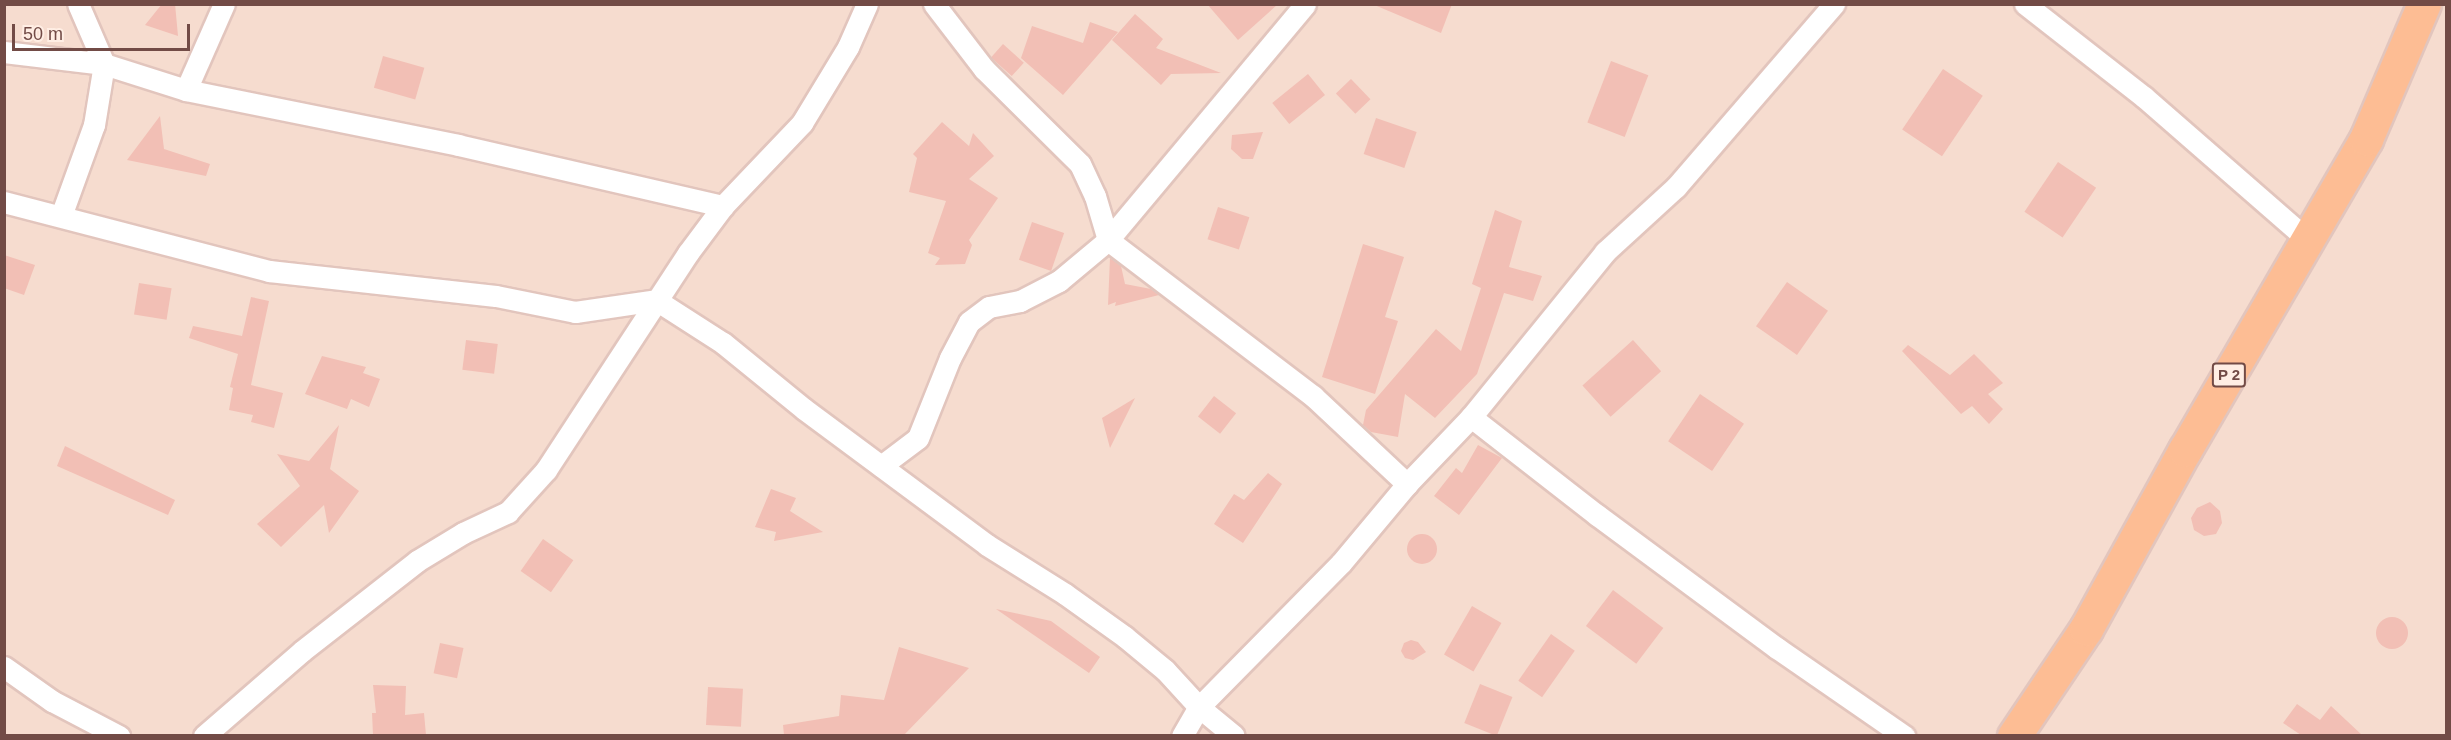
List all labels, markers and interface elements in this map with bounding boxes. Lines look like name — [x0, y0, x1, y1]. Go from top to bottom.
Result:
scale bar — [15, 12, 194, 50]
text: 50 m — [23, 24, 63, 44]
road number: P 2 — [2211, 363, 2247, 387]

